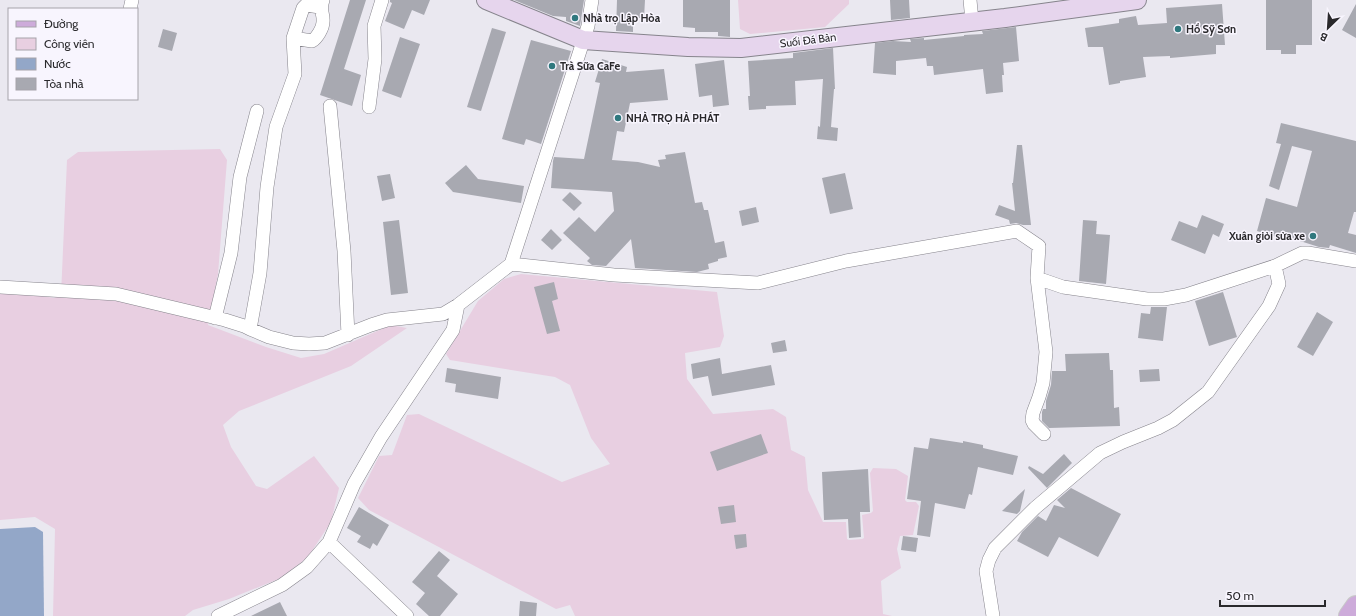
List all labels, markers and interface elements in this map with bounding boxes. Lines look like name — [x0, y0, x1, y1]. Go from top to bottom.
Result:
legend — [8, 8, 138, 100]
north arrow — [1308, 8, 1348, 48]
place label: Nhà trọ Lập Hòa — [583, 11, 661, 25]
marker: Nhà trọ Lập Hòa — [570, 13, 580, 23]
text: Đường — [44, 16, 79, 31]
place label: Hồ Sỹ Sơn — [1186, 22, 1236, 36]
marker: Hồ Sỹ Sơn — [1173, 24, 1183, 34]
text: B — [1318, 29, 1330, 45]
street label: Suối Đá Bàn — [779, 30, 837, 50]
text: Công viên — [44, 36, 95, 51]
text: Nước — [44, 56, 71, 71]
place label: Trà Sữa CaFe — [560, 59, 620, 73]
marker: Trà Sữa CaFe — [547, 61, 557, 71]
text: Tòa nhà — [44, 76, 84, 91]
place label: NHÀ TRỌ HÀ PHÁT — [626, 111, 719, 125]
marker: NHÀ TRỌ HÀ PHÁT — [613, 113, 623, 123]
place label: Xuân giỏi sửa xe — [1228, 229, 1305, 243]
marker: Xuân giỏi sửa xe — [1308, 231, 1318, 241]
scale bar — [1220, 582, 1325, 608]
text: 50 m — [1226, 588, 1254, 603]

